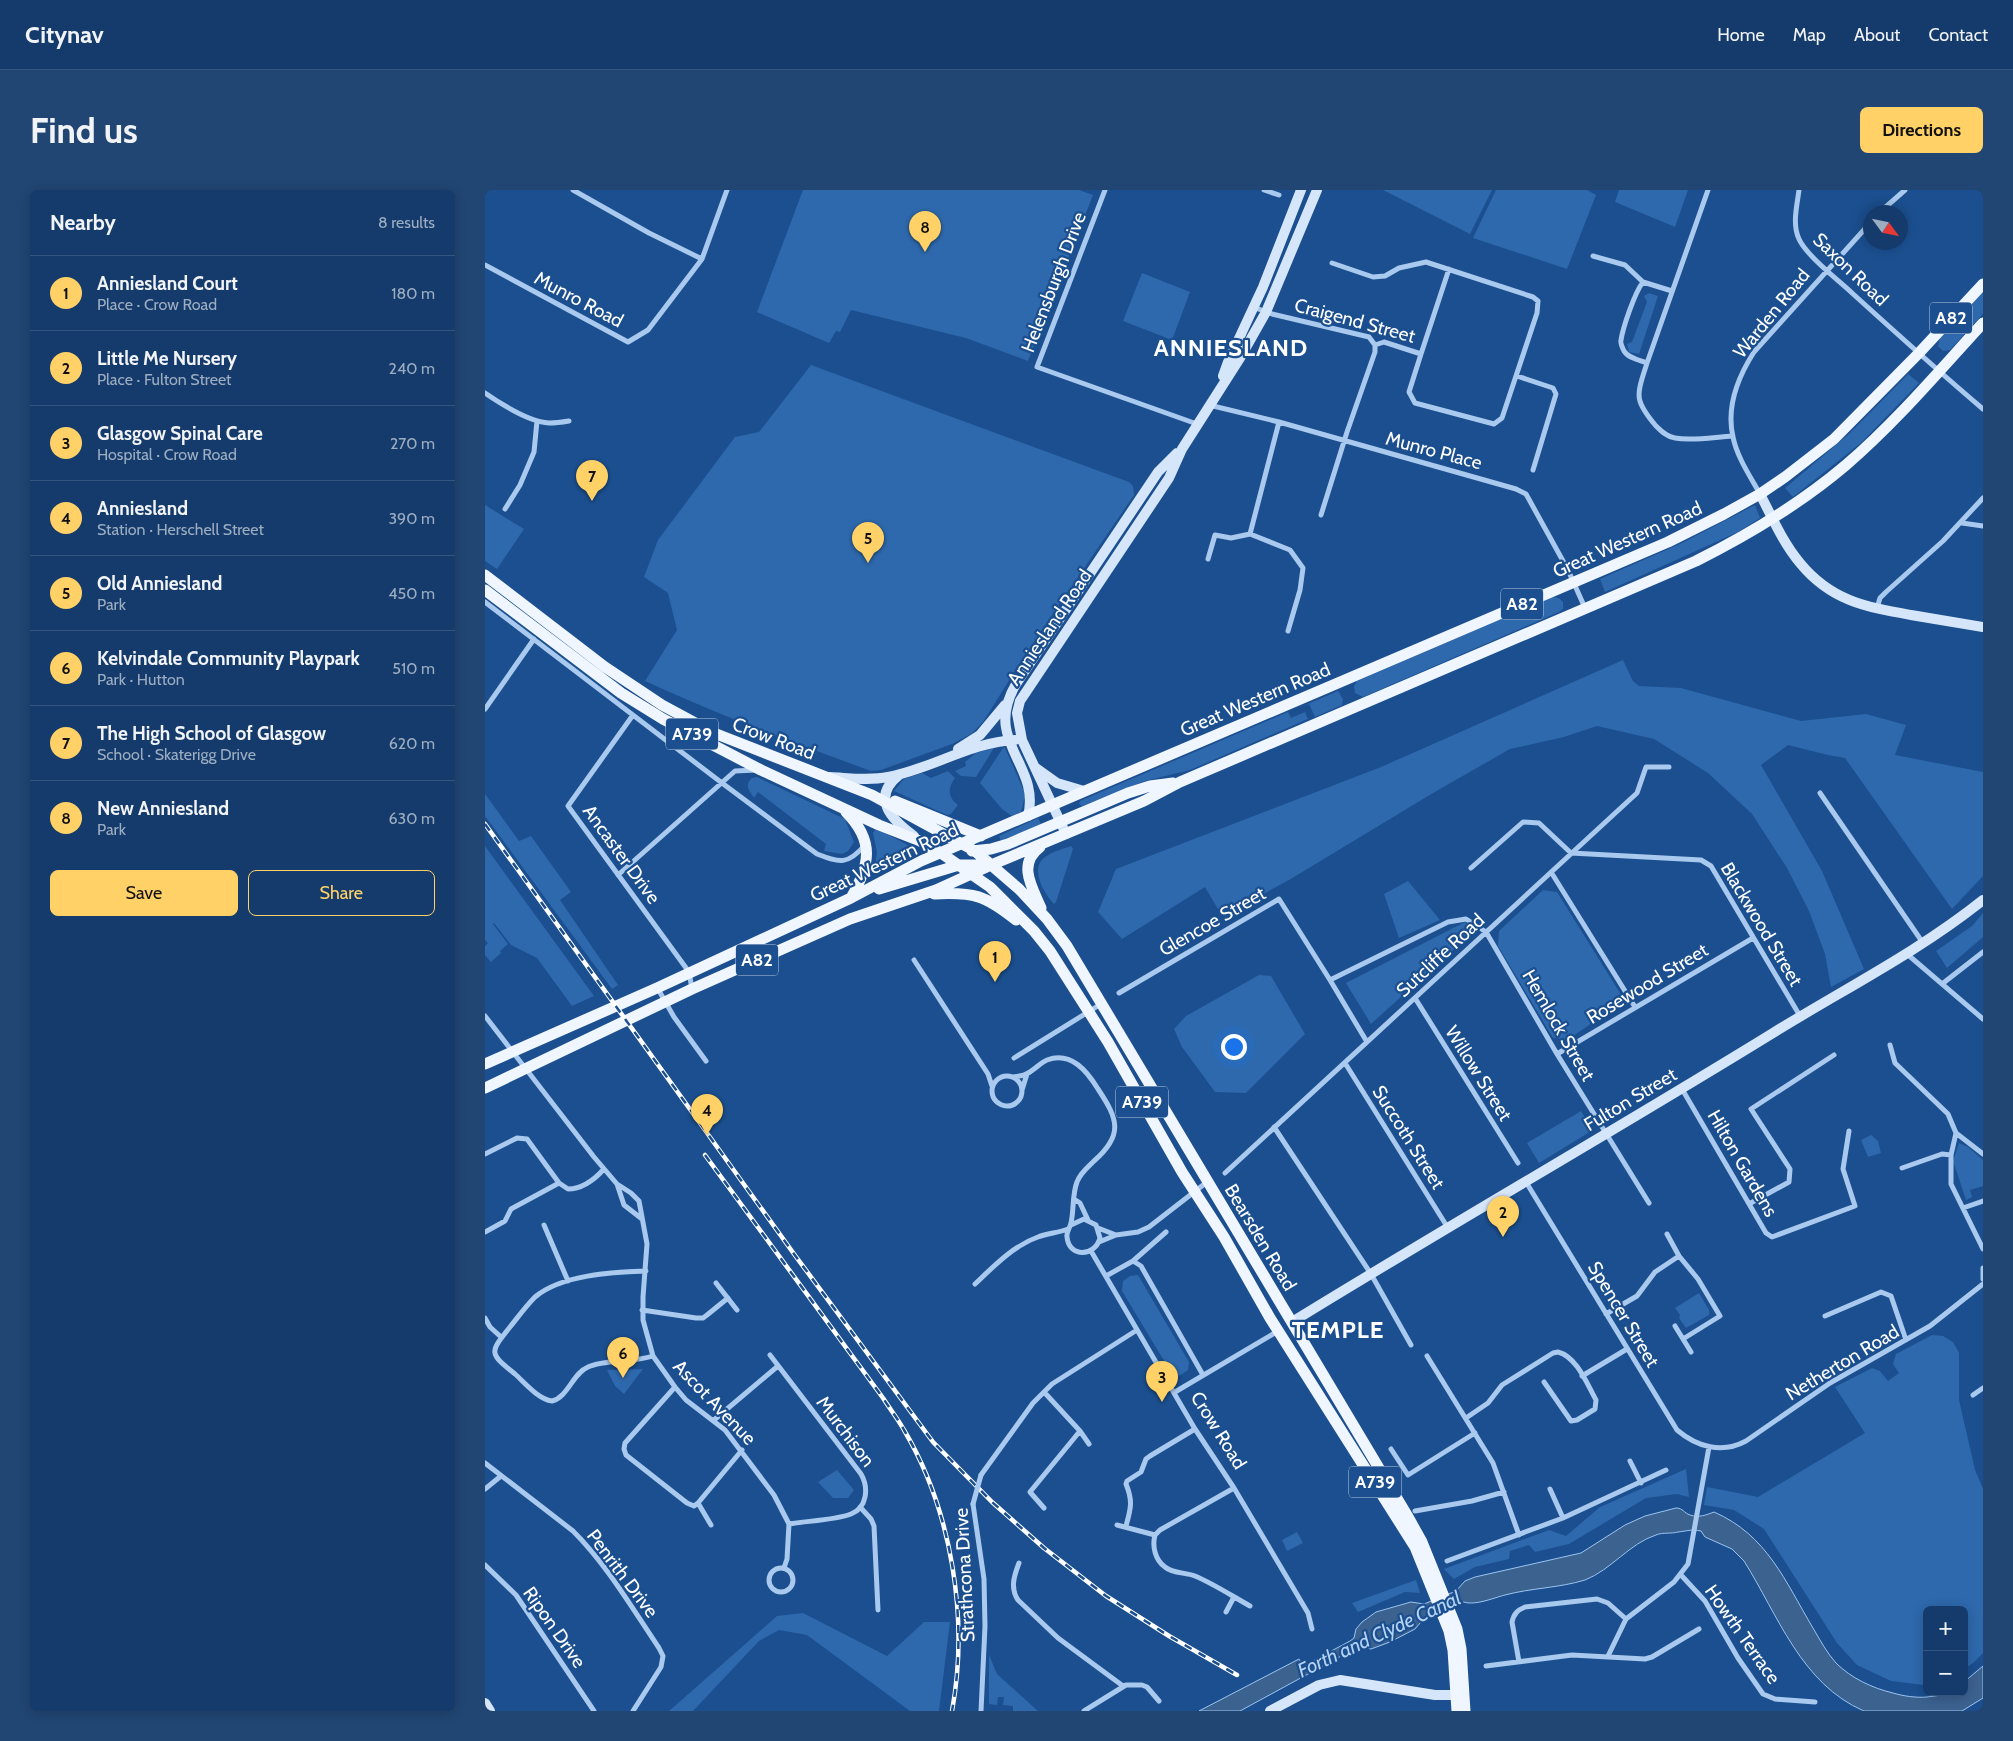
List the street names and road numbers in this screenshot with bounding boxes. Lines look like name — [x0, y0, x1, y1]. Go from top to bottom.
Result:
street label: Helensburgh Drive — [1016, 208, 1091, 356]
street label: Saxon Road — [1808, 228, 1893, 311]
street label: Warden Road — [1728, 264, 1814, 363]
street label: Munro Road — [530, 266, 627, 332]
street label: Craigend Street — [1292, 293, 1418, 348]
road number: A82 — [1930, 302, 1972, 334]
street label: Munro Place — [1383, 427, 1485, 474]
street label: Great Western Road — [1549, 496, 1705, 583]
street label: Anniesland Road — [1002, 565, 1097, 690]
road number: A82 — [1501, 588, 1543, 619]
street label: Great Western Road — [1177, 657, 1334, 741]
street label: Crow Road — [729, 712, 819, 765]
road number: A739 — [666, 718, 718, 750]
street label: Ancaster Drive — [578, 800, 665, 909]
street label: Great Western Road — [807, 818, 962, 907]
street label: Blackwood Street — [1716, 858, 1808, 991]
street label: Glencoe Street — [1155, 881, 1270, 961]
street label: Sutcliffe Road — [1392, 909, 1489, 1002]
street label: Rosewood Street — [1582, 938, 1713, 1029]
road number: A82 — [736, 944, 778, 976]
street label: Hemlock Street — [1517, 966, 1600, 1085]
street label: Willow Street — [1440, 1021, 1517, 1126]
street label: Fulton Street — [1580, 1062, 1681, 1136]
street label: Succoth Street — [1368, 1081, 1450, 1194]
road number: A739 — [1116, 1086, 1168, 1118]
street label: Hilton Gardens — [1703, 1106, 1783, 1221]
street label: Bearsden Road — [1220, 1180, 1301, 1295]
street label: Spencer Street — [1583, 1257, 1664, 1372]
street label: Netherton Road — [1781, 1320, 1903, 1405]
street label: Ascot Avenue — [668, 1355, 761, 1450]
street label: Crow Road — [1186, 1387, 1251, 1473]
street label: Murchison — [811, 1391, 880, 1471]
road number: A739 — [1349, 1466, 1401, 1498]
street label: Strathcona Drive — [949, 1507, 979, 1643]
street label: Penrith Drive — [582, 1525, 663, 1622]
street label: Howth Terrace — [1700, 1580, 1785, 1689]
street label: Ripon Drive — [518, 1582, 591, 1673]

